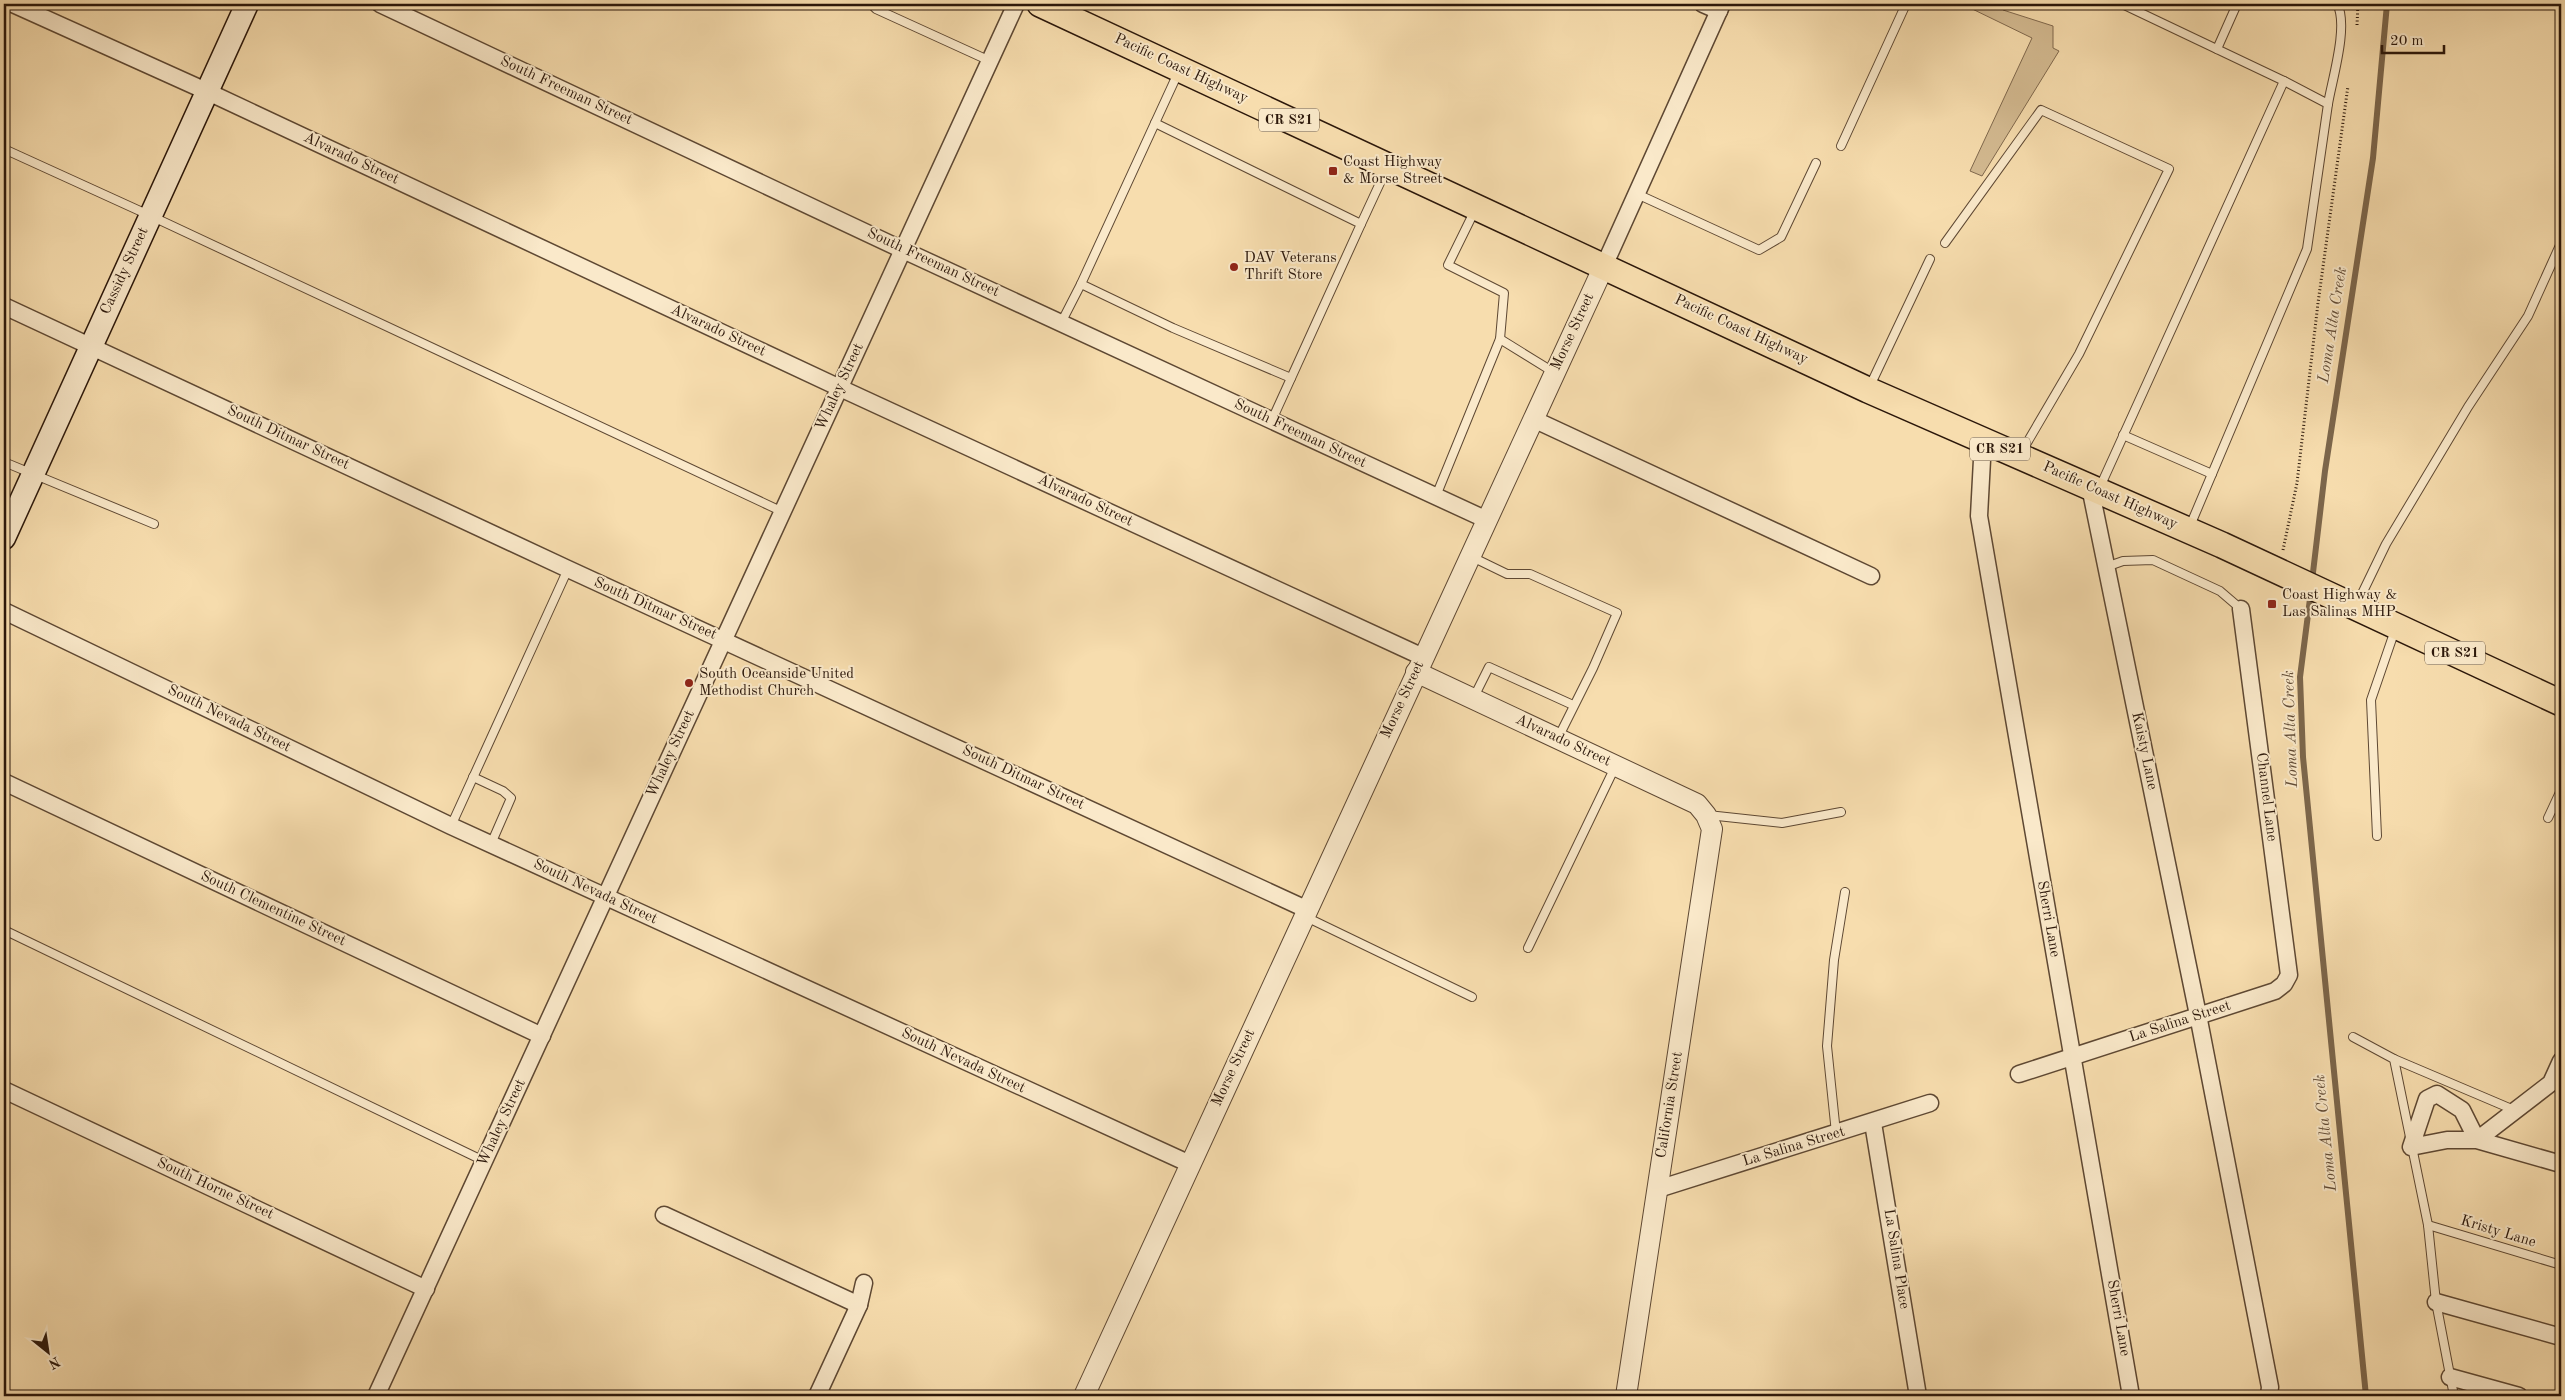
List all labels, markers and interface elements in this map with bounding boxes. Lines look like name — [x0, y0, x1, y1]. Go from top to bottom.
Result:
scale bar — [2382, 22, 2445, 54]
street label: Pacific Coast Highway — [1112, 31, 1250, 107]
text: 20 m — [2390, 34, 2424, 49]
street label: South Freeman Street — [498, 54, 634, 128]
road number: CR S21 — [1259, 108, 1319, 132]
street label: Alvarado Street — [301, 130, 401, 188]
place label: Coast Highway & Morse Street — [1343, 155, 1443, 187]
marker: Coast Highway & Morse Street — [1327, 165, 1339, 177]
street label: Cassidy Street — [98, 225, 152, 317]
street label: South Freeman Street — [865, 226, 1001, 300]
place label: DAV Veterans Thrift Store — [1244, 251, 1337, 283]
marker: DAV Veterans Thrift Store — [1228, 261, 1240, 273]
water label: Loma Alta Creek — [2316, 266, 2350, 385]
street label: Morse Street — [1549, 291, 1597, 373]
street label: Pacific Coast Highway — [1672, 292, 1810, 368]
street label: Alvarado Street — [668, 302, 768, 360]
street label: Whaley Street — [813, 341, 867, 433]
street label: South Freeman Street — [1232, 397, 1368, 471]
street label: South Ditmar Street — [225, 403, 351, 473]
road number: CR S21 — [1970, 438, 2030, 460]
street label: Pacific Coast Highway — [2040, 460, 2180, 532]
street label: Alvarado Street — [1035, 472, 1135, 530]
street label: South Ditmar Street — [591, 575, 719, 643]
place label: Coast Highway & Las Salinas MHP — [2282, 588, 2397, 620]
marker: Coast Highway & Las Salinas MHP — [2266, 598, 2278, 610]
road number: CR S21 — [2425, 641, 2485, 664]
street label: Morse Street — [1379, 659, 1427, 741]
place label: South Oceanside United Methodist Church — [699, 667, 854, 699]
water label: Loma Alta Creek — [2281, 670, 2301, 789]
marker: South Oceanside United Methodist Church — [683, 677, 695, 689]
street label: South Nevada Street — [165, 683, 293, 755]
street label: Whaley Street — [644, 708, 698, 800]
street label: Kaisty Lane — [2128, 711, 2160, 791]
street label: Alvarado Street — [1513, 712, 1613, 770]
street label: South Ditmar Street — [960, 743, 1086, 813]
street label: Channel Lane — [2253, 752, 2279, 842]
street label: South Nevada Street — [531, 857, 659, 927]
street label: South Clementine Street — [198, 869, 348, 949]
street label: Sherri Lane — [2034, 880, 2062, 958]
street label: La Salina Street — [2127, 998, 2233, 1046]
street label: South Nevada Street — [899, 1026, 1027, 1096]
street label: Morse Street — [1210, 1027, 1258, 1109]
street label: California Street — [1654, 1051, 1686, 1159]
water label: Loma Alta Creek — [2312, 1074, 2340, 1193]
street label: Whaley Street — [475, 1077, 529, 1169]
street label: La Salina Street — [1741, 1124, 1847, 1170]
street label: South Horne Street — [154, 1155, 276, 1223]
street label: La Salina Place — [1881, 1208, 1911, 1310]
street label: Kristy Lane — [2459, 1213, 2538, 1251]
street label: Sherri Lane — [2104, 1279, 2132, 1357]
north arrow — [22, 1328, 72, 1378]
text: N — [46, 1354, 62, 1371]

